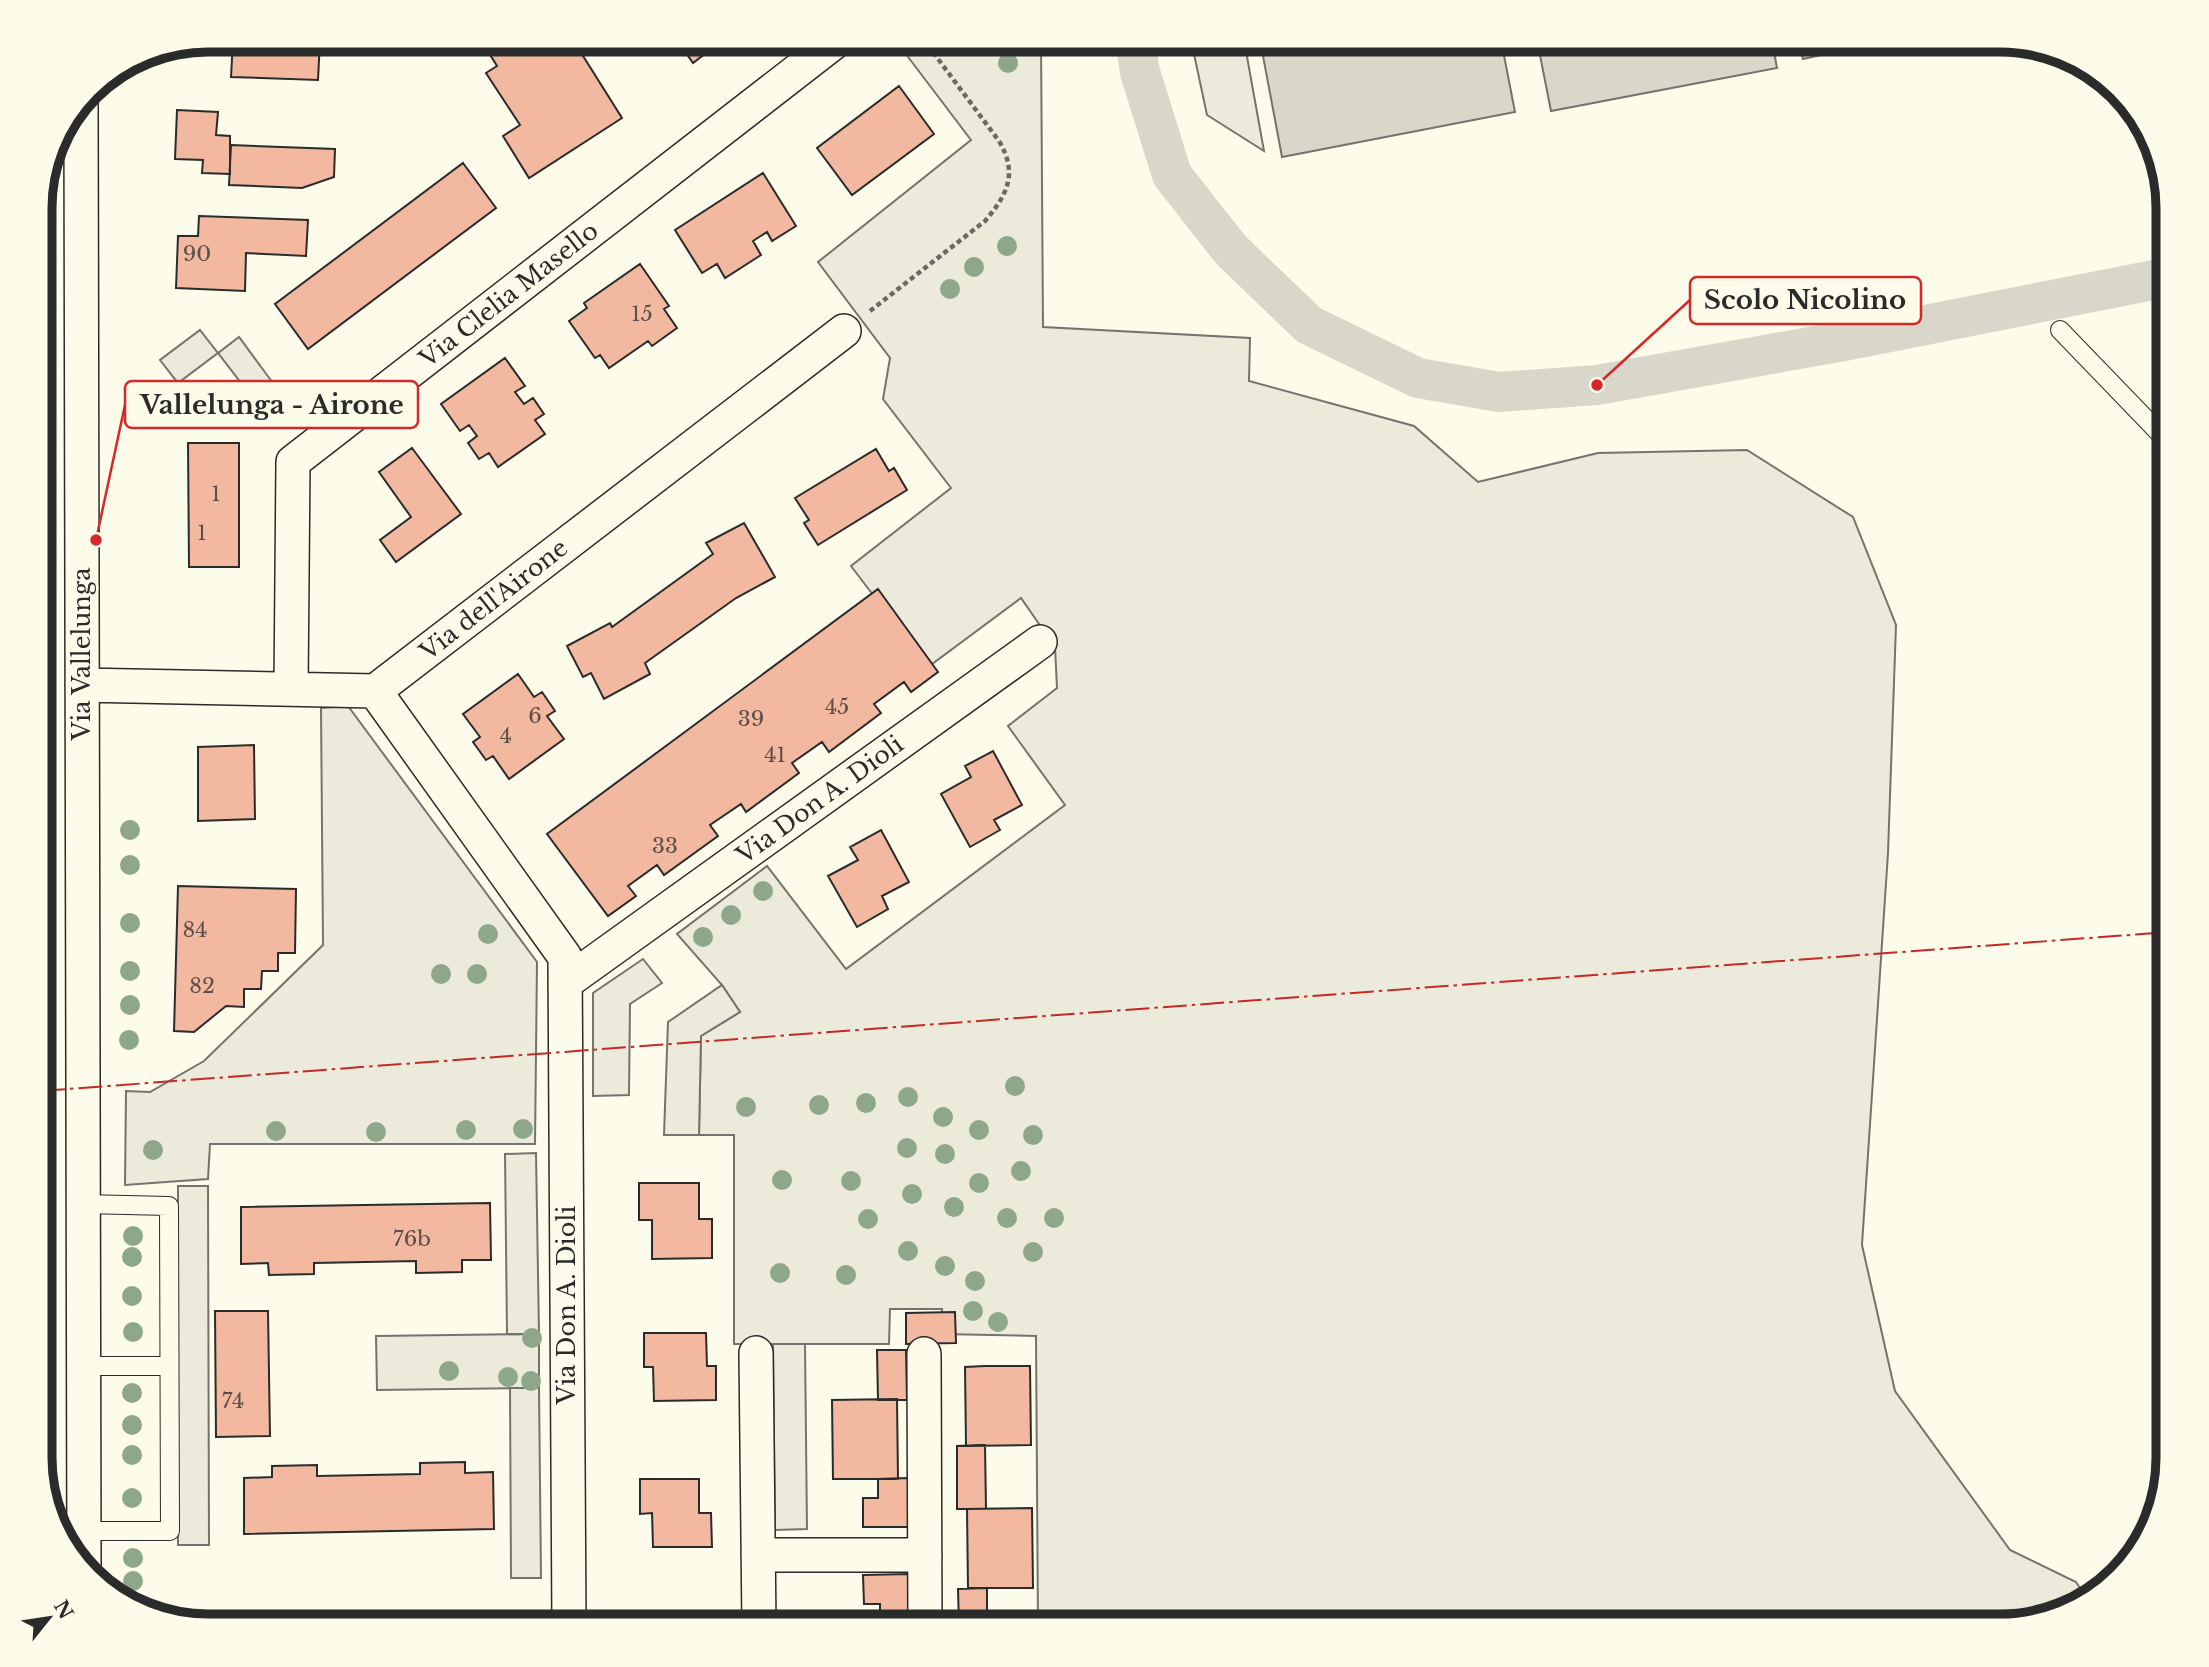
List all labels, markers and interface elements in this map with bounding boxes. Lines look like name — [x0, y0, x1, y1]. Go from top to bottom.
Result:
street label: Via Clelia Masello — [413, 216, 604, 374]
house number: 90 — [183, 241, 211, 267]
callout: Scolo Nicolino — [1690, 277, 1921, 324]
text: Scolo Nicolino — [1704, 284, 1906, 316]
house number: 15 — [631, 301, 653, 327]
callout: Vallelunga - Airone — [125, 381, 418, 428]
text: Vallelunga - Airone — [139, 389, 404, 421]
house number: 1 — [211, 481, 221, 507]
house number: 1 — [197, 520, 207, 546]
street label: Via dell'Airone — [413, 533, 573, 667]
street label: Via Vallelunga — [67, 567, 96, 742]
house number: 45 — [825, 694, 849, 720]
house number: 6 — [528, 703, 542, 729]
house number: 39 — [738, 706, 764, 732]
house number: 4 — [500, 723, 512, 749]
street label: Via Don A. Dioli — [730, 729, 909, 870]
house number: 41 — [764, 742, 786, 768]
house number: 33 — [652, 833, 678, 859]
house number: 84 — [182, 917, 208, 943]
house number: 82 — [189, 973, 215, 999]
street label: Via Don A. Dioli — [552, 1206, 581, 1405]
house number: 76b — [393, 1226, 431, 1252]
house number: 74 — [222, 1388, 244, 1414]
north arrow — [14, 1583, 84, 1653]
text: N — [49, 1596, 78, 1623]

